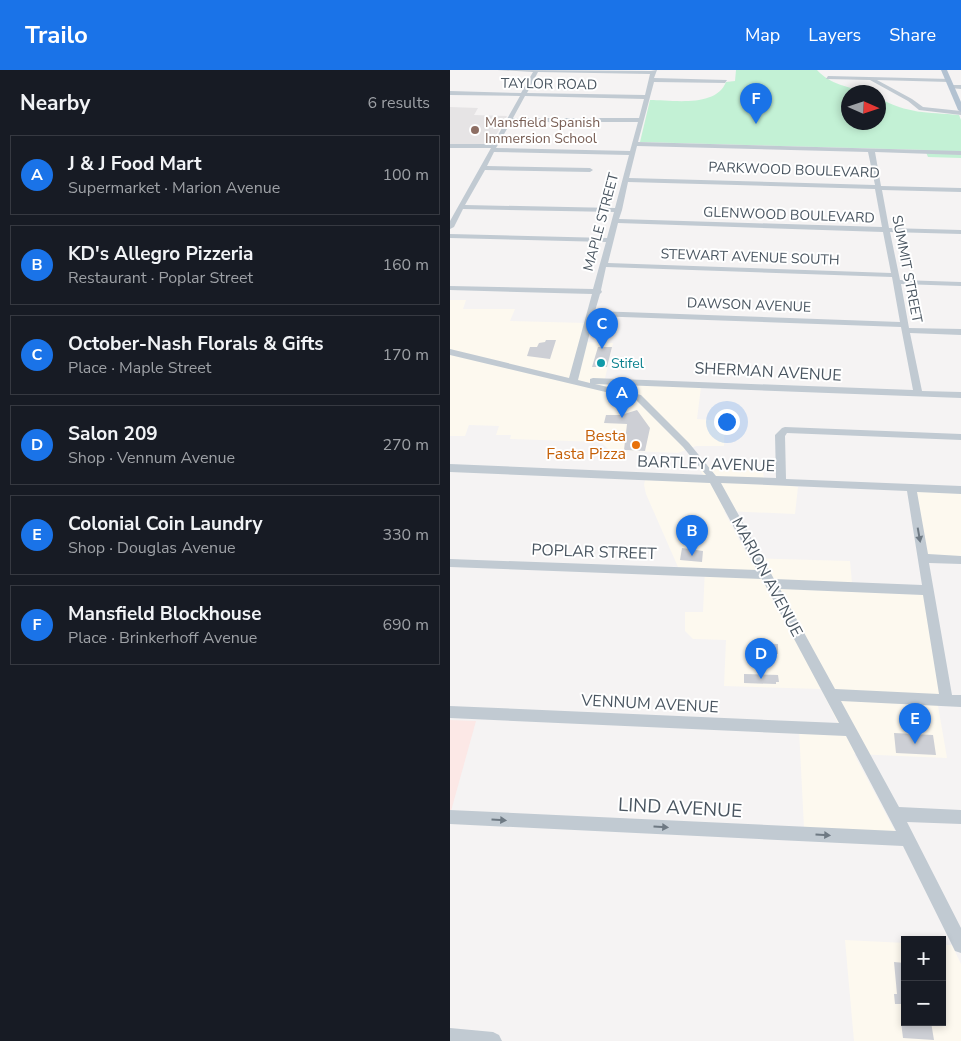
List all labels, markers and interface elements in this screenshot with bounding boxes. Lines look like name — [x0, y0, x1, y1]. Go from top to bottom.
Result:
text: Trailo — [25, 19, 88, 51]
text: Map — [745, 23, 780, 47]
text: Layers — [808, 23, 861, 47]
text: Share — [889, 23, 936, 47]
street label: TAYLOR ROAD — [501, 74, 597, 94]
pin: F — [740, 83, 772, 124]
north arrow — [841, 85, 886, 130]
text: Nearby — [20, 89, 90, 117]
text: 6 results — [368, 92, 430, 114]
place label: Mansfield Spanish Immersion School — [485, 113, 600, 148]
marker: Mansfield Spanish Immersion School — [469, 124, 481, 136]
text: J & J Food Mart — [68, 151, 202, 177]
street label: PARKWOOD BOULEVARD — [708, 158, 880, 182]
text: A — [31, 164, 43, 186]
text: 100 m — [382, 164, 429, 186]
street label: MAPLE STREET — [579, 170, 623, 273]
text: Supermarket · Marion Avenue — [68, 177, 280, 199]
street label: GLENWOOD BOULEVARD — [703, 203, 875, 227]
street label: SUMMIT STREET — [887, 214, 927, 325]
text: KD's Allegro Pizzeria — [68, 241, 253, 267]
street label: STEWART AVENUE SOUTH — [660, 244, 840, 270]
text: B — [31, 254, 43, 276]
text: 160 m — [382, 254, 429, 276]
text: Restaurant · Poplar Street — [68, 267, 253, 289]
street label: DAWSON AVENUE — [687, 293, 811, 317]
pin: C — [586, 308, 618, 349]
text: October-Nash Florals & Gifts — [68, 331, 324, 357]
text: C — [32, 344, 42, 366]
text: 170 m — [382, 344, 429, 366]
place label: Stifel — [611, 354, 645, 373]
text: Place · Maple Street — [68, 357, 211, 379]
marker: Stifel — [595, 357, 607, 369]
street label: SHERMAN AVENUE — [694, 357, 842, 387]
pin: A — [606, 377, 638, 418]
your location — [714, 409, 740, 435]
text: Salon 209 — [68, 421, 158, 447]
place label: Besta Fasta Pizza — [546, 425, 626, 465]
text: D — [31, 434, 43, 456]
text: 270 m — [382, 434, 429, 456]
marker: Besta Fasta Pizza — [630, 439, 642, 451]
text: Shop · Vennum Avenue — [68, 447, 235, 469]
street label: BARTLEY AVENUE — [637, 451, 775, 477]
text: Colonial Coin Laundry — [68, 511, 263, 537]
street label: MARION AVENUE — [726, 513, 808, 641]
pin: B — [676, 515, 708, 556]
text: E — [32, 524, 42, 546]
text: 330 m — [382, 524, 429, 546]
one-way arrow — [916, 528, 924, 544]
text: Shop · Douglas Avenue — [68, 537, 236, 559]
street label: POPLAR STREET — [531, 539, 657, 565]
text: Mansfield Blockhouse — [68, 601, 261, 627]
text: F — [33, 614, 42, 636]
text: 690 m — [382, 614, 429, 636]
text: Place · Brinkerhoff Avenue — [68, 627, 257, 649]
pin: D — [745, 638, 777, 679]
street label: VENNUM AVENUE — [580, 689, 719, 719]
pin: E — [899, 703, 931, 744]
street label: LIND AVENUE — [617, 792, 743, 824]
one-way arrow — [491, 816, 507, 824]
one-way arrow — [653, 824, 669, 832]
one-way arrow — [816, 831, 832, 839]
map controls — [901, 936, 946, 1026]
button: + — [901, 936, 946, 981]
button: − — [901, 981, 946, 1026]

